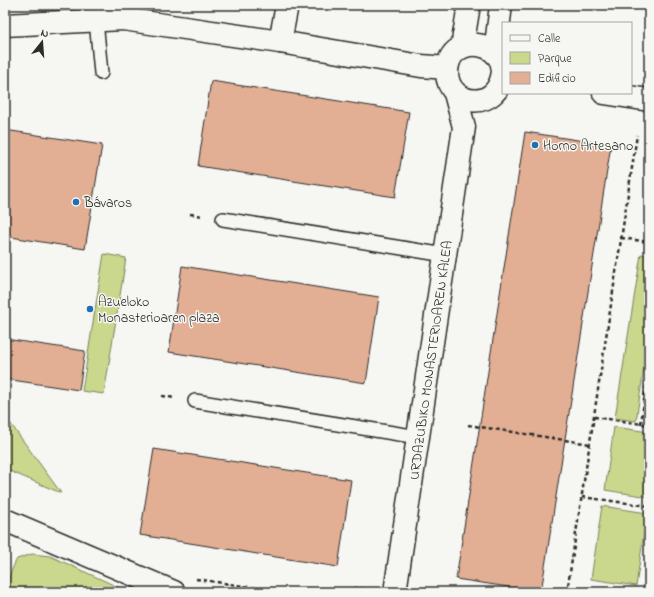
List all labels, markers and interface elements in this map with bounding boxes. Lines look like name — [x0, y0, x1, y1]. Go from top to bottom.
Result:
north arrow — [22, 22, 62, 62]
legend — [502, 22, 632, 94]
text: N — [39, 25, 51, 42]
text: Calle — [538, 30, 561, 48]
text: Parque — [538, 50, 572, 68]
text: Edificio — [538, 70, 576, 88]
place label: Horno Artesano — [543, 136, 633, 157]
marker: Horno Artesano — [530, 140, 540, 150]
place label: Bávaros — [83, 193, 132, 214]
marker: Bávaros — [71, 197, 81, 207]
street label: URDAZUBIKO MONASTERIOAREN KALEA — [404, 239, 459, 481]
place label: Azueloko Monasterioaren plaza — [98, 292, 220, 329]
marker: Azueloko Monasterioaren plaza — [85, 304, 95, 314]

